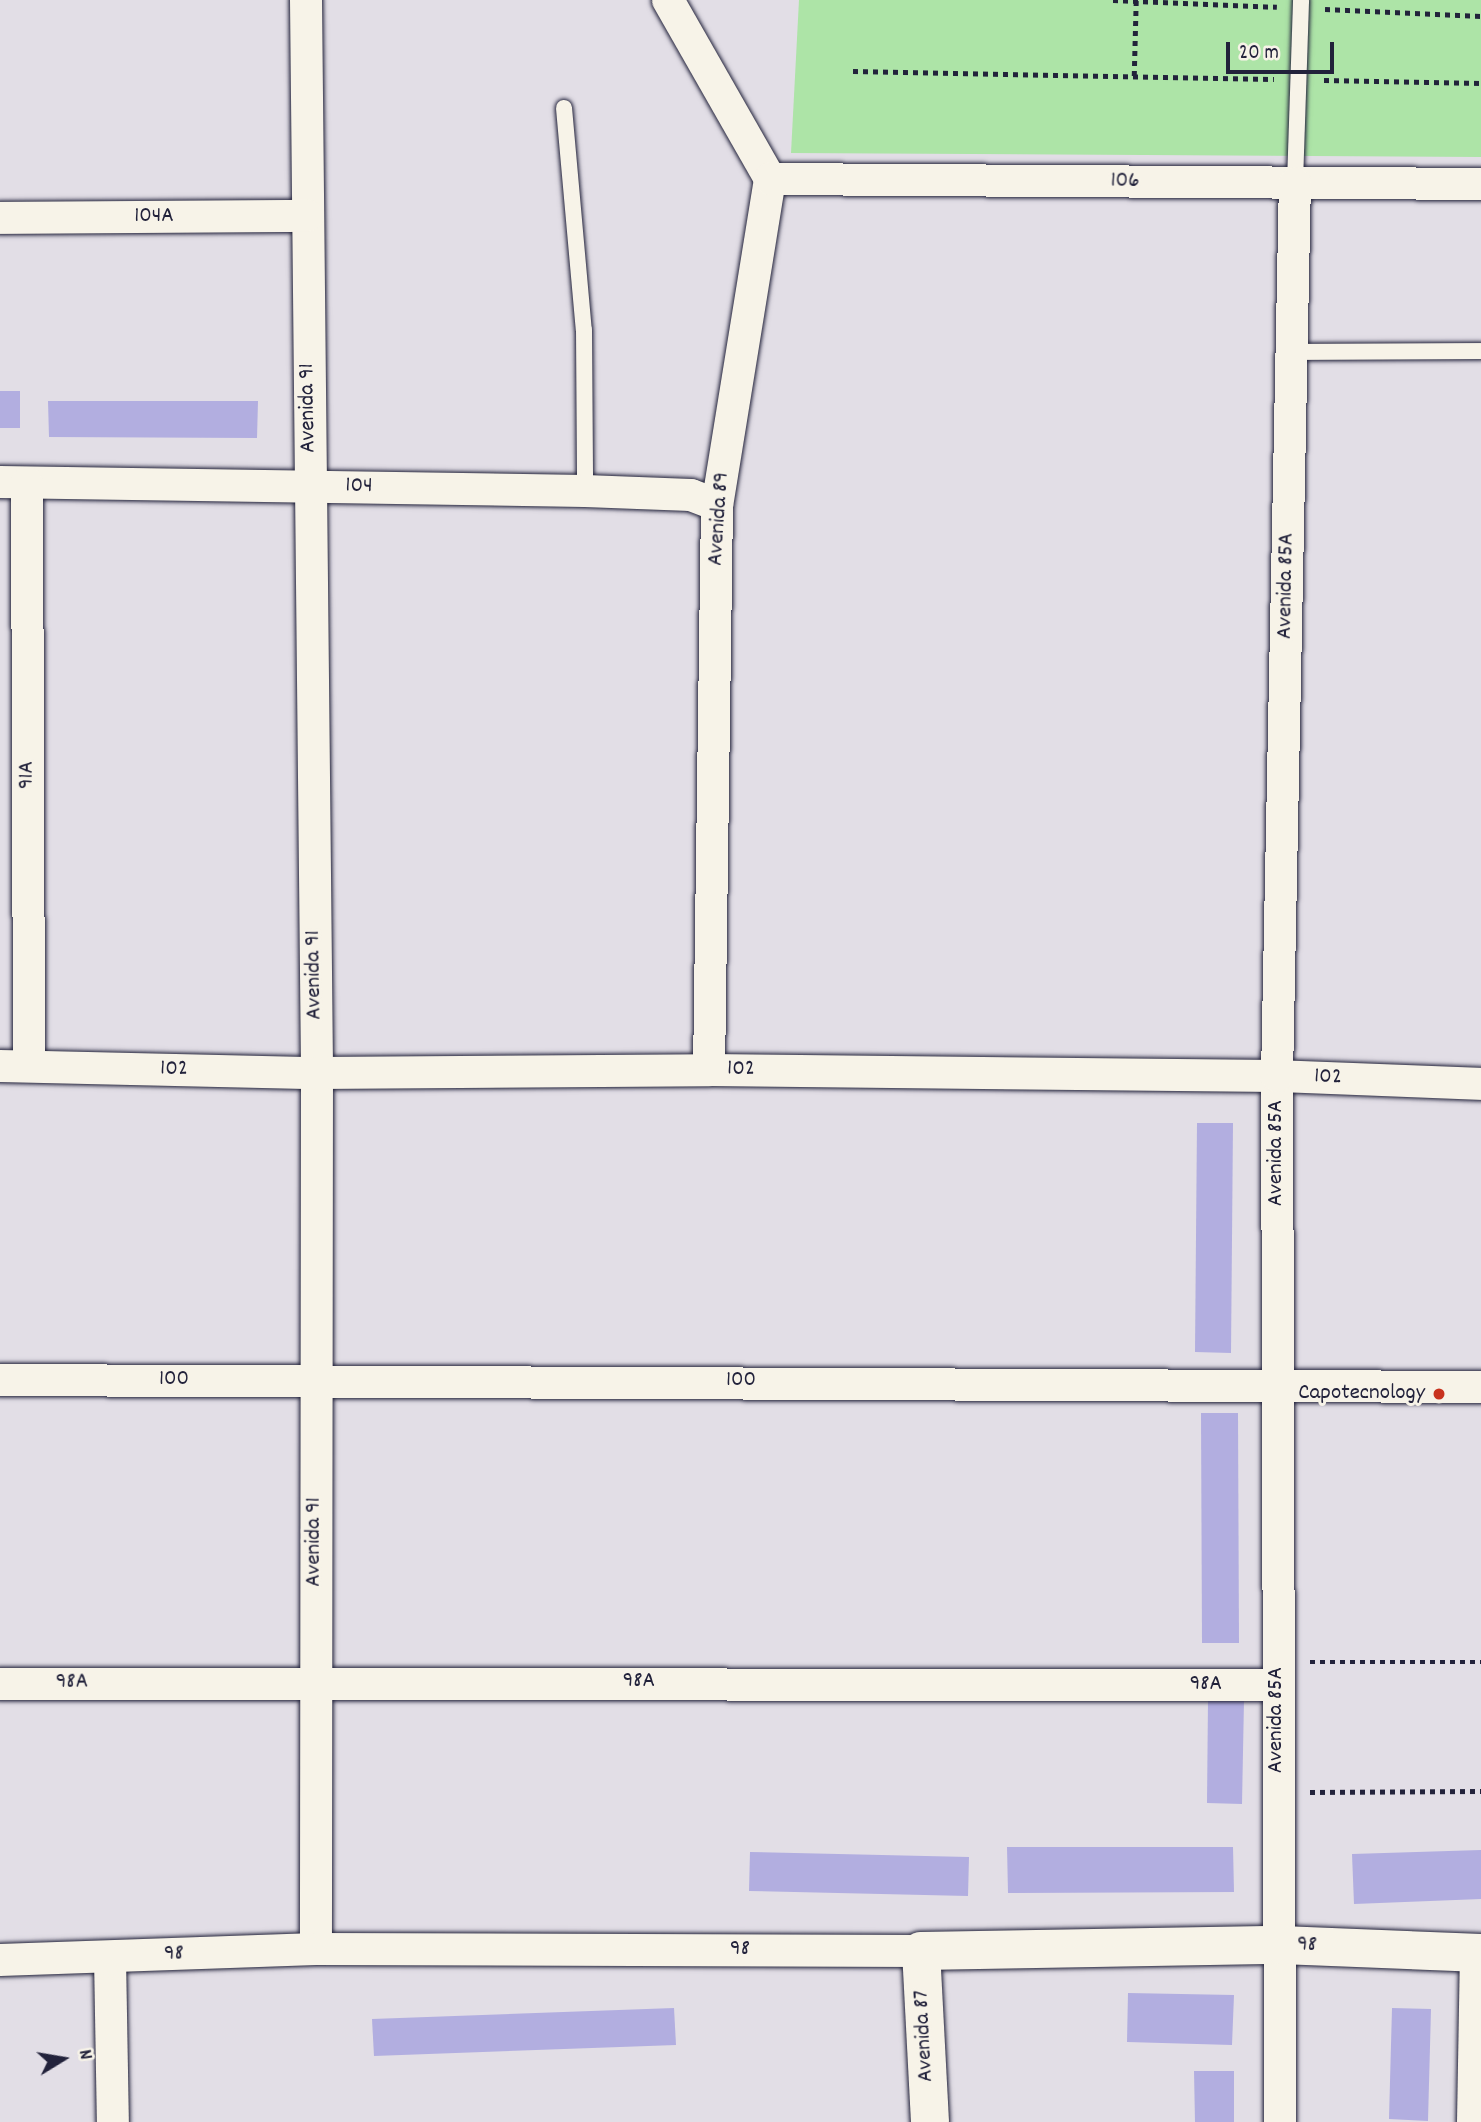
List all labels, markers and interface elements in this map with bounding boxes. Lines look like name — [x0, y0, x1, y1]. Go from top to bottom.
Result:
scale bar — [1229, 28, 1338, 72]
text: 20 m — [1239, 39, 1279, 69]
street label: 106 — [1110, 168, 1140, 196]
street label: 104A — [134, 203, 174, 231]
street label: Avenida 91 — [294, 363, 324, 453]
street label: Avenida 89 — [703, 471, 737, 567]
street label: 104 — [345, 473, 373, 501]
street label: Avenida 85A — [1272, 533, 1302, 639]
street label: 91A — [14, 761, 42, 789]
street label: Avenida 91 — [300, 930, 330, 1020]
street label: 102 — [160, 1056, 188, 1084]
street label: 102 — [727, 1056, 755, 1084]
street label: 102 — [1314, 1064, 1342, 1092]
street label: Avenida 85A — [1263, 1100, 1291, 1206]
street label: 100 — [159, 1366, 189, 1394]
street label: 100 — [726, 1367, 756, 1395]
place label: Capotecnology — [1298, 1380, 1425, 1408]
marker: Capotecnology — [1431, 1386, 1447, 1402]
street label: Avenida 91 — [301, 1497, 329, 1587]
street label: Avenida 85A — [1263, 1667, 1291, 1773]
street label: 98A — [623, 1668, 655, 1696]
street label: 98A — [56, 1669, 88, 1697]
street label: 98A — [1190, 1671, 1222, 1699]
street label: 98 — [1297, 1932, 1317, 1960]
street label: 98 — [730, 1936, 750, 1964]
street label: 98 — [164, 1941, 184, 1969]
street label: Avenida 87 — [909, 1989, 941, 2083]
north arrow — [28, 2024, 98, 2094]
text: N — [70, 2048, 98, 2062]

